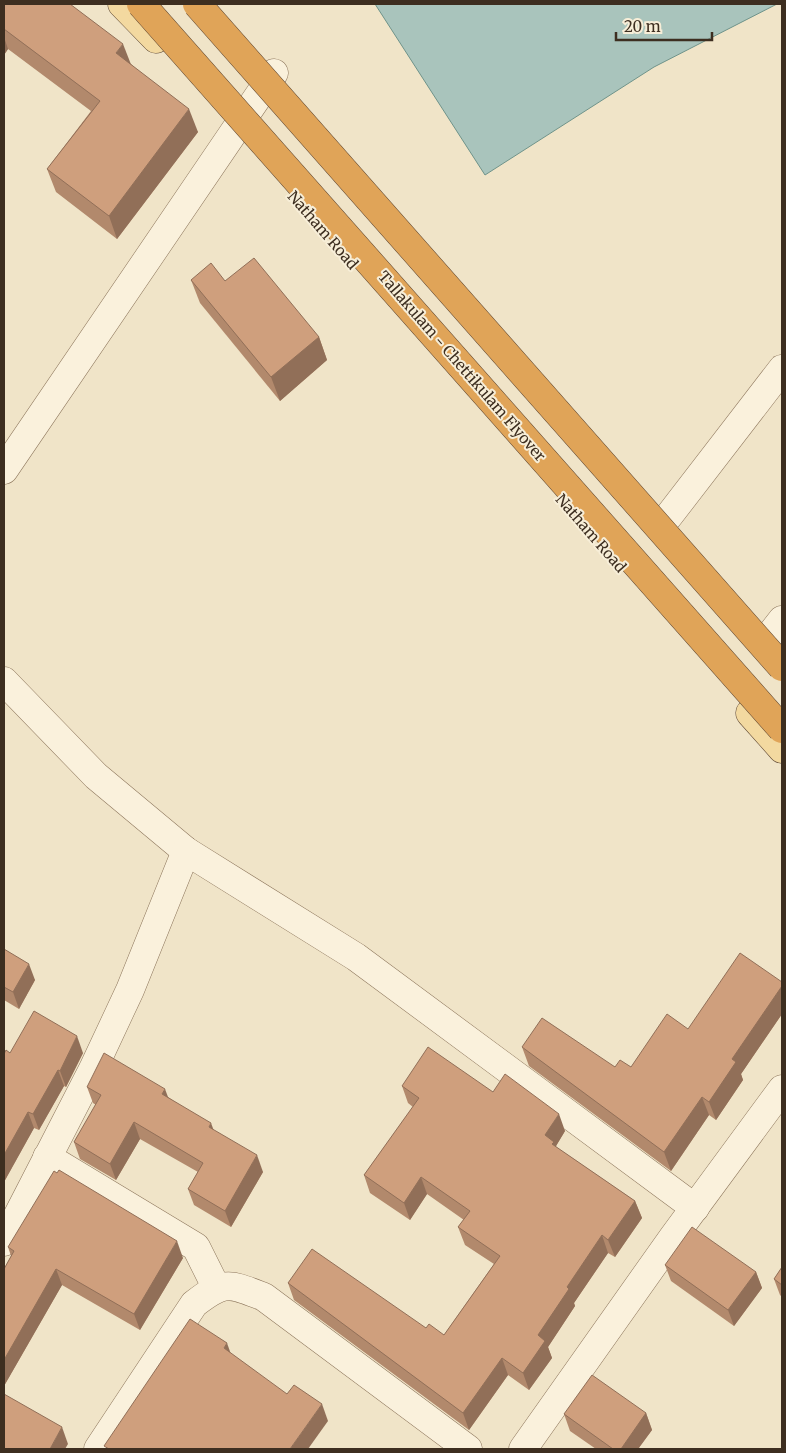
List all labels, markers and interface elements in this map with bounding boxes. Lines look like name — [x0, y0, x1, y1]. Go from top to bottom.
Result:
scale bar — [616, 10, 712, 42]
text: 20 m — [624, 17, 661, 36]
street label: Natham Road — [284, 187, 362, 273]
street label: Tallakulam - Chettikulam Flyover — [374, 267, 550, 465]
street label: Natham Road — [552, 490, 630, 576]

